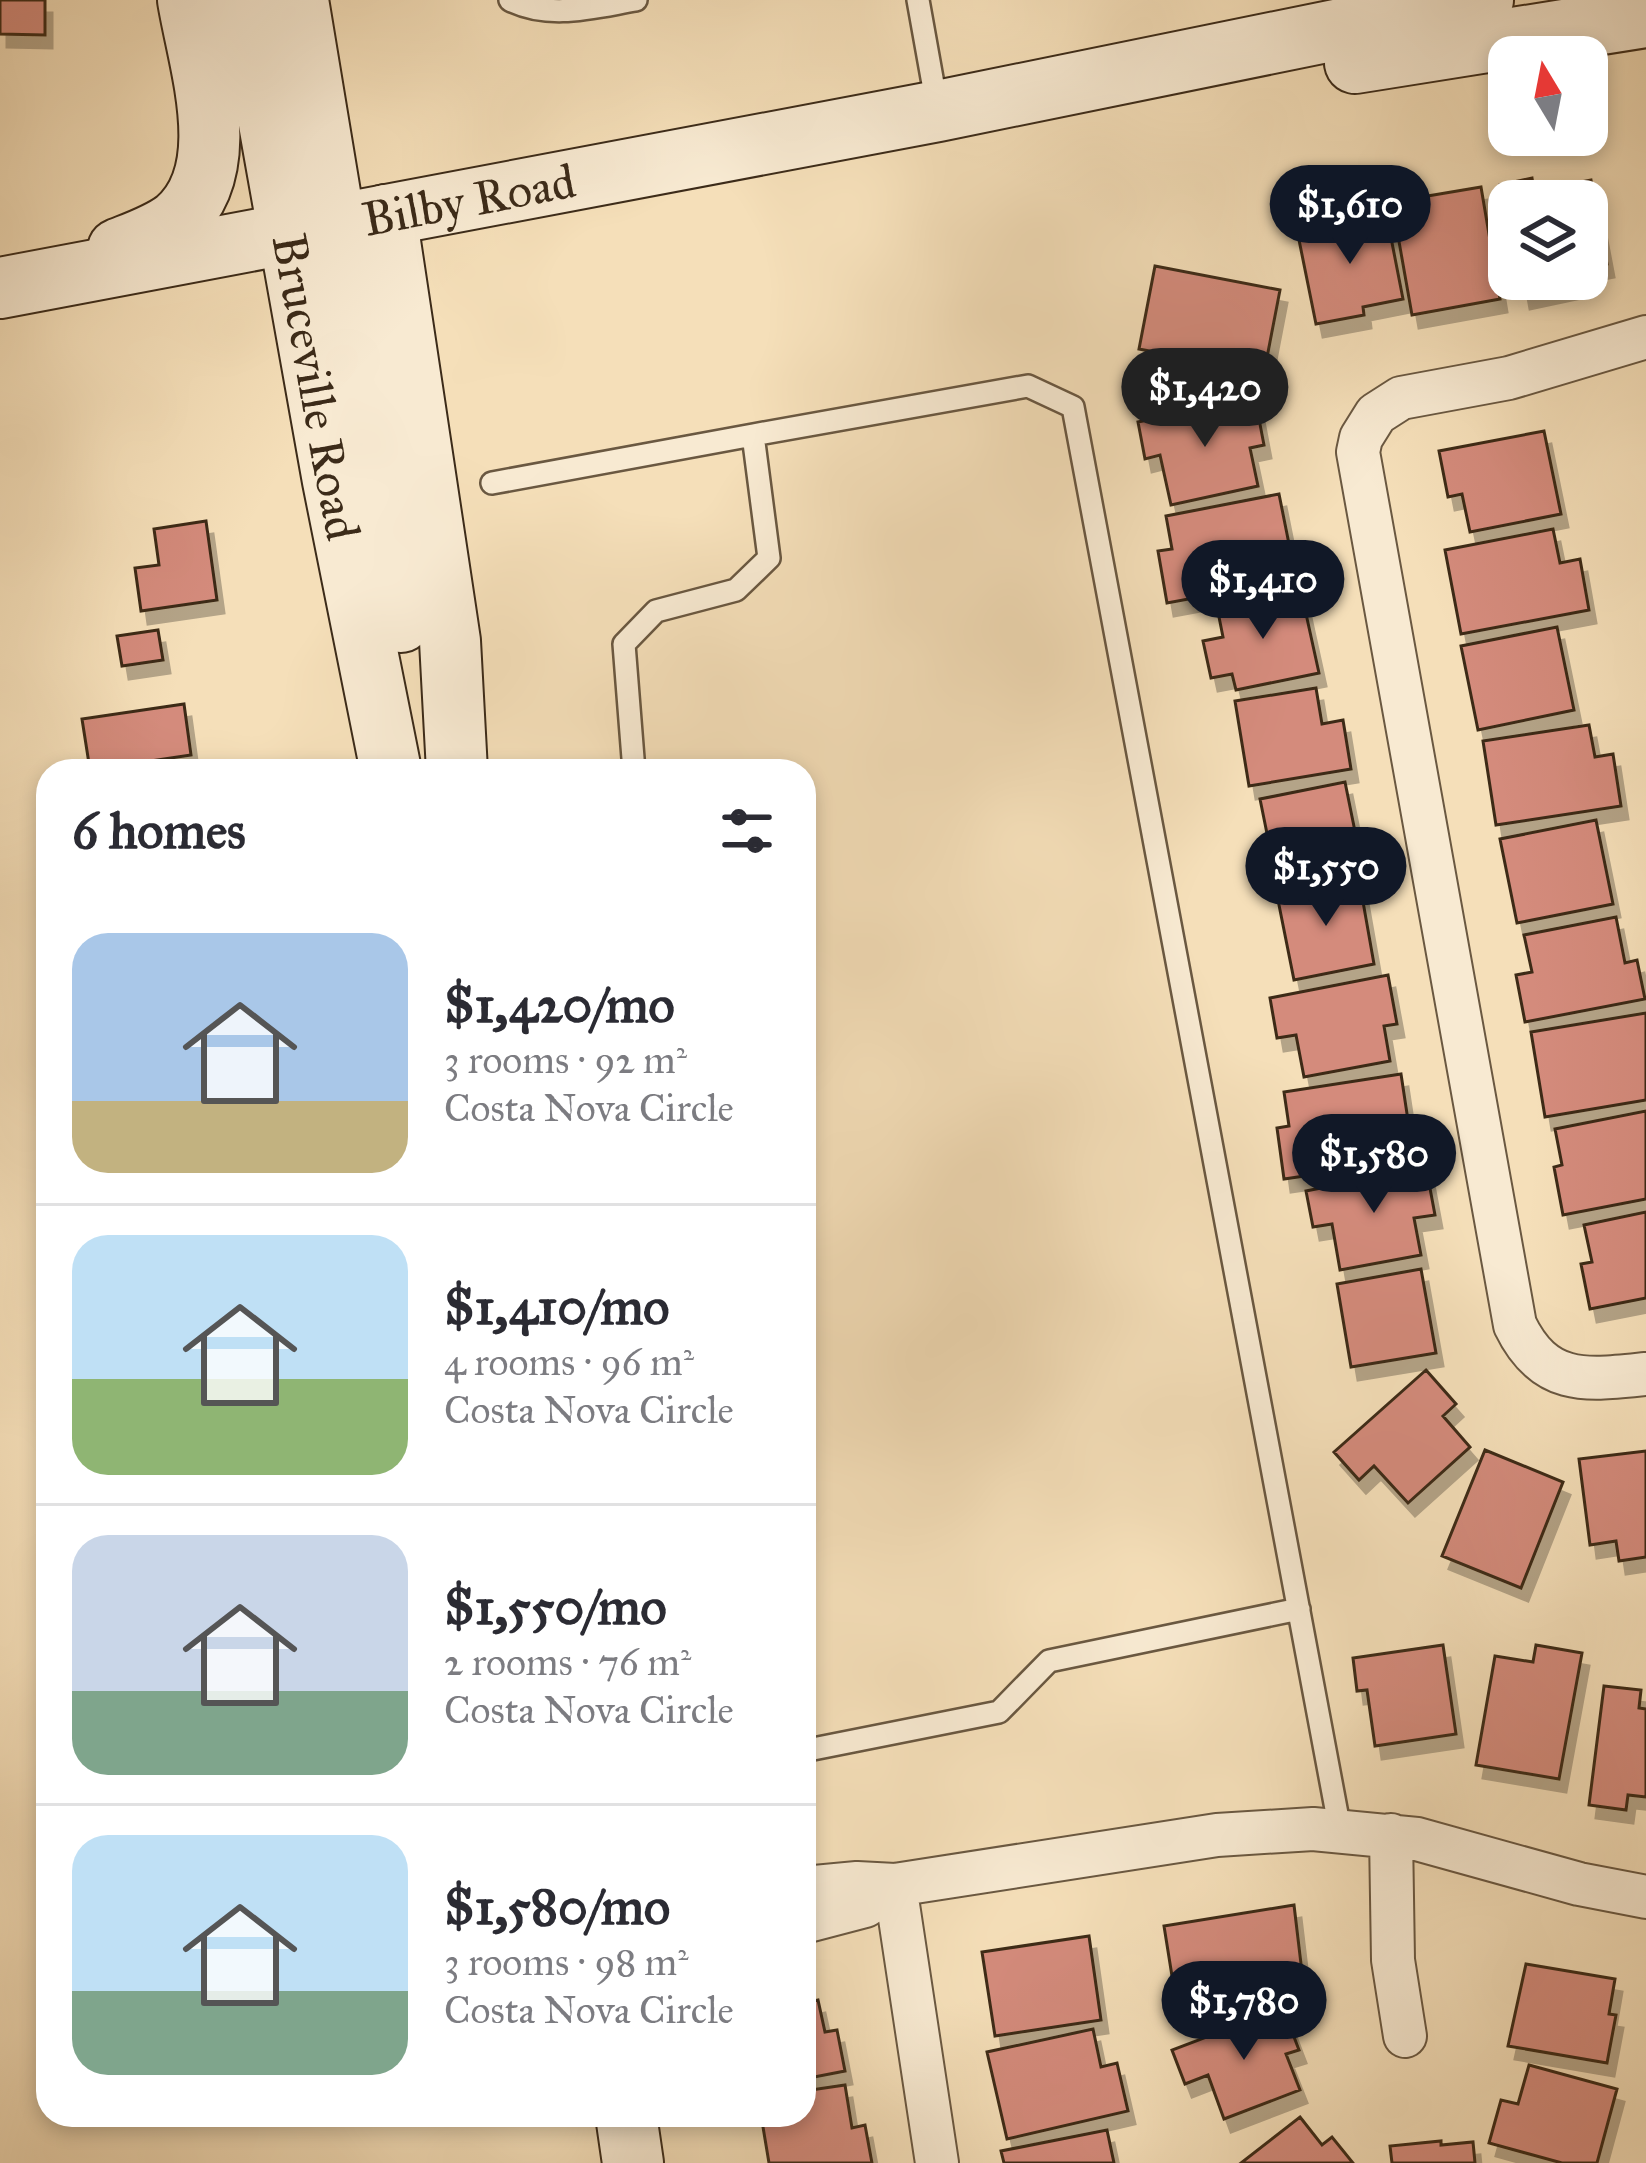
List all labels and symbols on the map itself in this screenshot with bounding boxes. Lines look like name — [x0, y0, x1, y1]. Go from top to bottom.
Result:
north arrow — [1488, 36, 1608, 156]
street label: Bilby Road — [357, 151, 580, 249]
pin: $1,610 — [1252, 165, 1448, 267]
street label: Bruceville Road — [259, 229, 373, 545]
pin: $1,420 — [1107, 348, 1303, 450]
pin: $1,410 — [1165, 540, 1361, 642]
pin: $1,550 — [1228, 827, 1424, 929]
pin: $1,580 — [1276, 1114, 1472, 1216]
pin: $1,780 — [1146, 1961, 1342, 2063]

